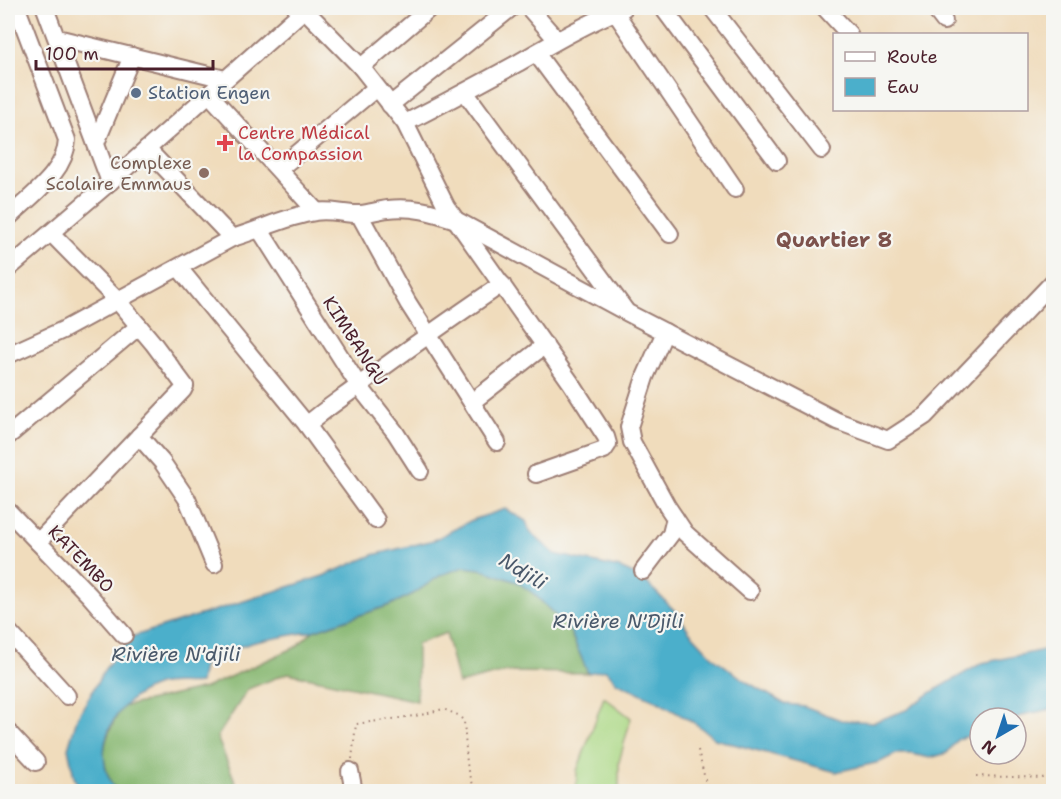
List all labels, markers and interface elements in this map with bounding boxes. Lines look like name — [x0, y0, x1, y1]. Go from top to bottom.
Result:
scale bar — [36, 33, 213, 71]
legend — [833, 33, 1028, 111]
text: 100 m — [45, 42, 99, 66]
text: Route — [887, 45, 938, 69]
text: Eau — [887, 75, 919, 99]
place label: Station Engen — [148, 81, 270, 105]
marker: Station Engen — [129, 86, 143, 100]
place label: Centre Médical la Compassion — [238, 121, 370, 166]
marker: Centre Médical la Compassion — [216, 134, 234, 152]
place label: Complexe Scolaire Emmaus — [46, 151, 192, 196]
marker: Complexe Scolaire Emmaus — [197, 166, 211, 180]
district label: Quartier 8 — [776, 226, 892, 254]
street label: KIMBANGU — [317, 292, 393, 390]
street label: KATEMBO — [43, 520, 119, 598]
water label: Ndjili — [494, 547, 552, 595]
water label: Rivière N'Djili — [553, 608, 684, 634]
water label: Rivière N'djili — [111, 641, 241, 667]
north arrow — [968, 706, 1028, 766]
text: N — [977, 735, 1000, 759]

